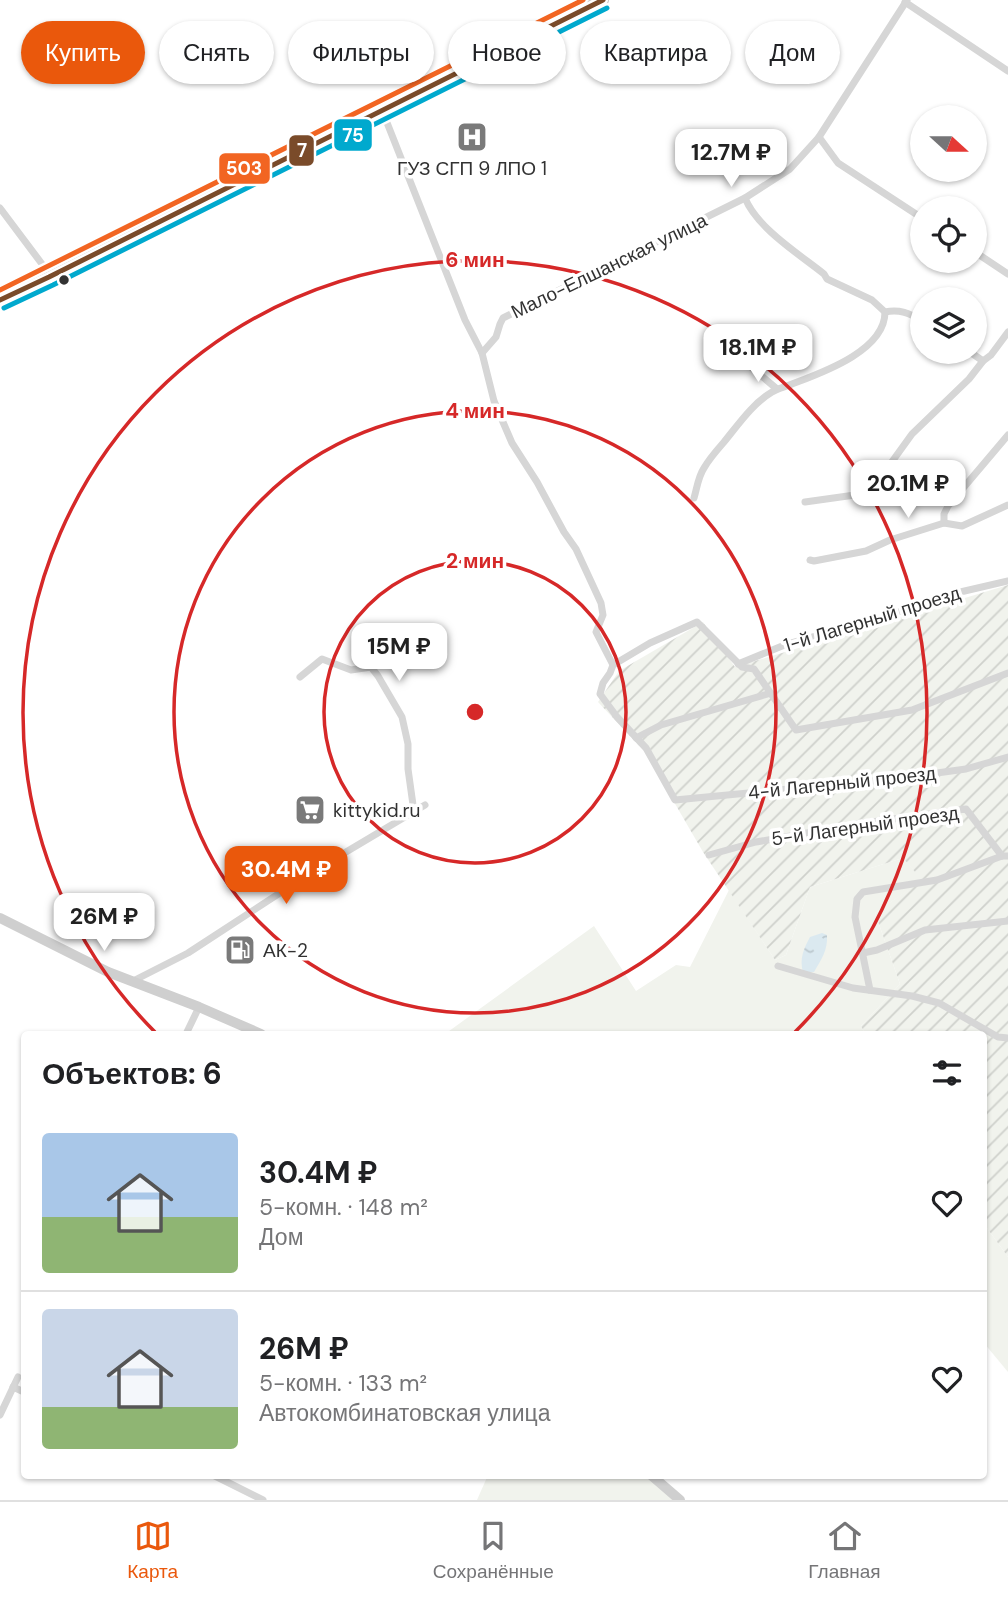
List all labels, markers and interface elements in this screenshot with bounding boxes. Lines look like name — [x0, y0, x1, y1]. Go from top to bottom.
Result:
chip: Купить — [21, 21, 145, 84]
chip: Снять — [159, 21, 274, 84]
chip: Фильтры — [288, 21, 434, 84]
chip: Новое — [448, 21, 566, 84]
chip: Квартира — [580, 21, 731, 84]
chip: Дом — [745, 21, 840, 84]
north arrow — [910, 105, 987, 182]
map controls — [910, 105, 987, 364]
line badge: 75 — [333, 118, 373, 152]
hospital icon: ГУЗ СГП 9 ЛПО 1 — [455, 120, 489, 154]
text: 75 — [342, 123, 364, 148]
pin: 12.7M ₽ — [666, 130, 796, 189]
line badge: 7 — [288, 134, 315, 167]
text: 12.7M ₽ — [691, 137, 771, 167]
text: 7 — [297, 138, 307, 163]
line badge: 503 — [218, 152, 271, 185]
text: 503 — [226, 156, 262, 181]
place label: ГУЗ СГП 9 ЛПО 1 — [397, 156, 547, 181]
button: locate — [910, 196, 987, 273]
street label: Мало-Елшанская улица — [507, 207, 712, 324]
text: 6 мин — [445, 246, 505, 274]
unlabelled marker — [57, 273, 71, 287]
button: layers — [910, 287, 987, 364]
pin: 18.1M ₽ — [693, 324, 823, 384]
text: 18.1M ₽ — [719, 332, 797, 362]
text: 4 мин — [445, 397, 505, 425]
pin: 20.1M ₽ — [843, 461, 973, 520]
text: 20.1M ₽ — [867, 468, 949, 498]
text: 2 мин — [446, 547, 504, 575]
street label: 1-й Лагерный проезд — [781, 580, 963, 658]
pin: 15M ₽ — [350, 624, 448, 683]
text: 15M ₽ — [367, 631, 431, 661]
centre of rings — [463, 700, 487, 724]
street label: 4-й Лагерный проезд — [747, 761, 937, 805]
supermarket icon: kittykid.ru — [293, 793, 327, 827]
place label: kittykid.ru — [333, 798, 420, 823]
street label: 5-й Лагерный проезд — [770, 800, 960, 852]
pin: 30.4M ₽ — [221, 846, 351, 906]
text: 30.4M ₽ — [241, 854, 331, 884]
pin: 26M ₽ — [55, 894, 153, 953]
text: 26M ₽ — [70, 901, 138, 931]
fuel station icon: АК-2 — [223, 933, 257, 967]
place label: АК-2 — [263, 938, 308, 963]
text: Объектов: 6 — [42, 1054, 222, 1093]
icon: filters — [928, 1054, 966, 1092]
text: 30.4M ₽ — [259, 1153, 377, 1192]
icon: home — [98, 1161, 182, 1245]
icon: heart — [928, 1184, 966, 1222]
text: 5-комн. · 148 m² — [259, 1192, 428, 1222]
text: Дом — [259, 1222, 303, 1252]
text: 26M ₽ — [259, 1329, 349, 1368]
icon: home — [98, 1337, 182, 1421]
icon: heart — [928, 1360, 966, 1398]
text: 5-комн. · 133 m² — [259, 1368, 427, 1398]
text: Автокомбинатовская улица — [259, 1398, 550, 1428]
tab: Карта — [127, 1517, 178, 1584]
tab: Сохранённые — [433, 1517, 554, 1584]
tab: Главная — [808, 1517, 881, 1584]

